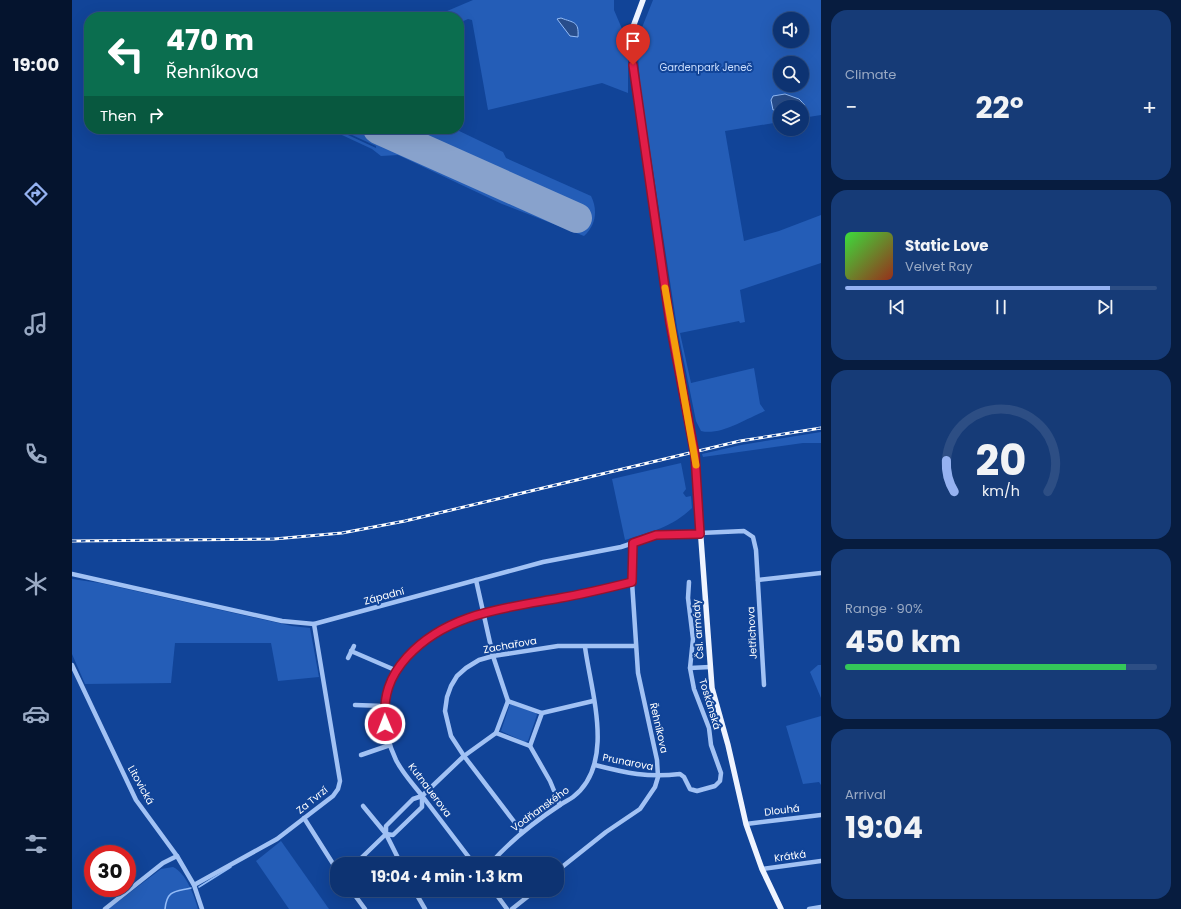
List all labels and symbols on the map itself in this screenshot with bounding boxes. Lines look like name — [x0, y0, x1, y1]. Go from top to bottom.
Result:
pin — [616, 24, 650, 65]
park label: Gardenpark Jeneč — [660, 60, 752, 75]
street label: Západní — [362, 583, 406, 609]
street label: Čsl. armády — [688, 598, 708, 660]
street label: Jetřichova — [743, 606, 761, 660]
street label: Zachařova — [482, 633, 538, 657]
street label: Toskánská — [695, 677, 725, 731]
street label: Řehníkova — [646, 701, 672, 755]
position arrow — [364, 703, 406, 745]
street label: Prunarova — [601, 750, 655, 774]
street label: Kutnauerova — [405, 760, 455, 820]
street label: Litovická — [124, 763, 158, 807]
street label: Za Tvrzí — [293, 782, 331, 817]
street label: Vodňanského — [508, 783, 572, 835]
street label: Dlouhá — [763, 800, 801, 820]
speed limit sign: 30 — [84, 845, 136, 897]
street label: Krátká — [773, 846, 807, 866]

